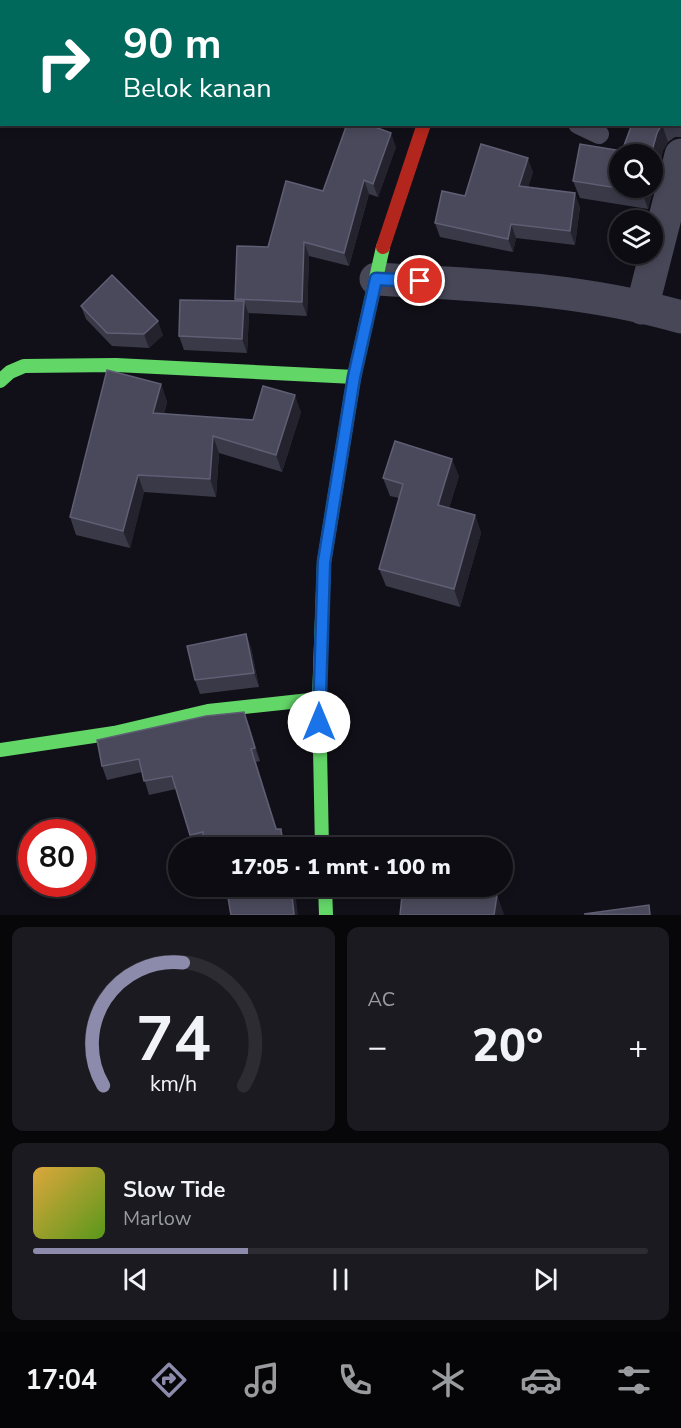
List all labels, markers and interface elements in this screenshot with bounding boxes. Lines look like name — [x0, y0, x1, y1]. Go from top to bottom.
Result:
text: 90 m — [123, 16, 222, 73]
icon: right — [24, 24, 102, 102]
text: Belok kanan — [123, 70, 272, 107]
map controls — [609, 144, 663, 264]
button: search — [609, 144, 663, 198]
button: layers — [609, 210, 663, 264]
pin — [394, 255, 445, 306]
icon: arrive — [403, 264, 436, 297]
position arrow — [287, 690, 351, 754]
speed limit sign: 80 — [18, 819, 96, 897]
text: 17:05 · 1 mnt · 100 m — [230, 852, 451, 882]
text: AC — [368, 986, 395, 1013]
text: 74 — [136, 997, 211, 1082]
text: 20° — [472, 1016, 543, 1077]
text: − — [368, 1025, 387, 1070]
text: + — [628, 1025, 648, 1070]
text: km/h — [150, 1069, 197, 1099]
text: Slow Tide — [123, 1175, 225, 1205]
text: Marlow — [123, 1205, 191, 1232]
icon: previous — [119, 1263, 152, 1296]
icon: pause — [324, 1263, 357, 1296]
icon: next — [529, 1263, 562, 1296]
icon: directions — [148, 1359, 190, 1401]
icon: music — [241, 1359, 283, 1401]
icon: phone — [334, 1359, 376, 1401]
icon: climate — [427, 1359, 469, 1401]
icon: car — [520, 1359, 562, 1401]
icon: filters — [613, 1359, 655, 1401]
text: 17:04 — [26, 1362, 97, 1399]

